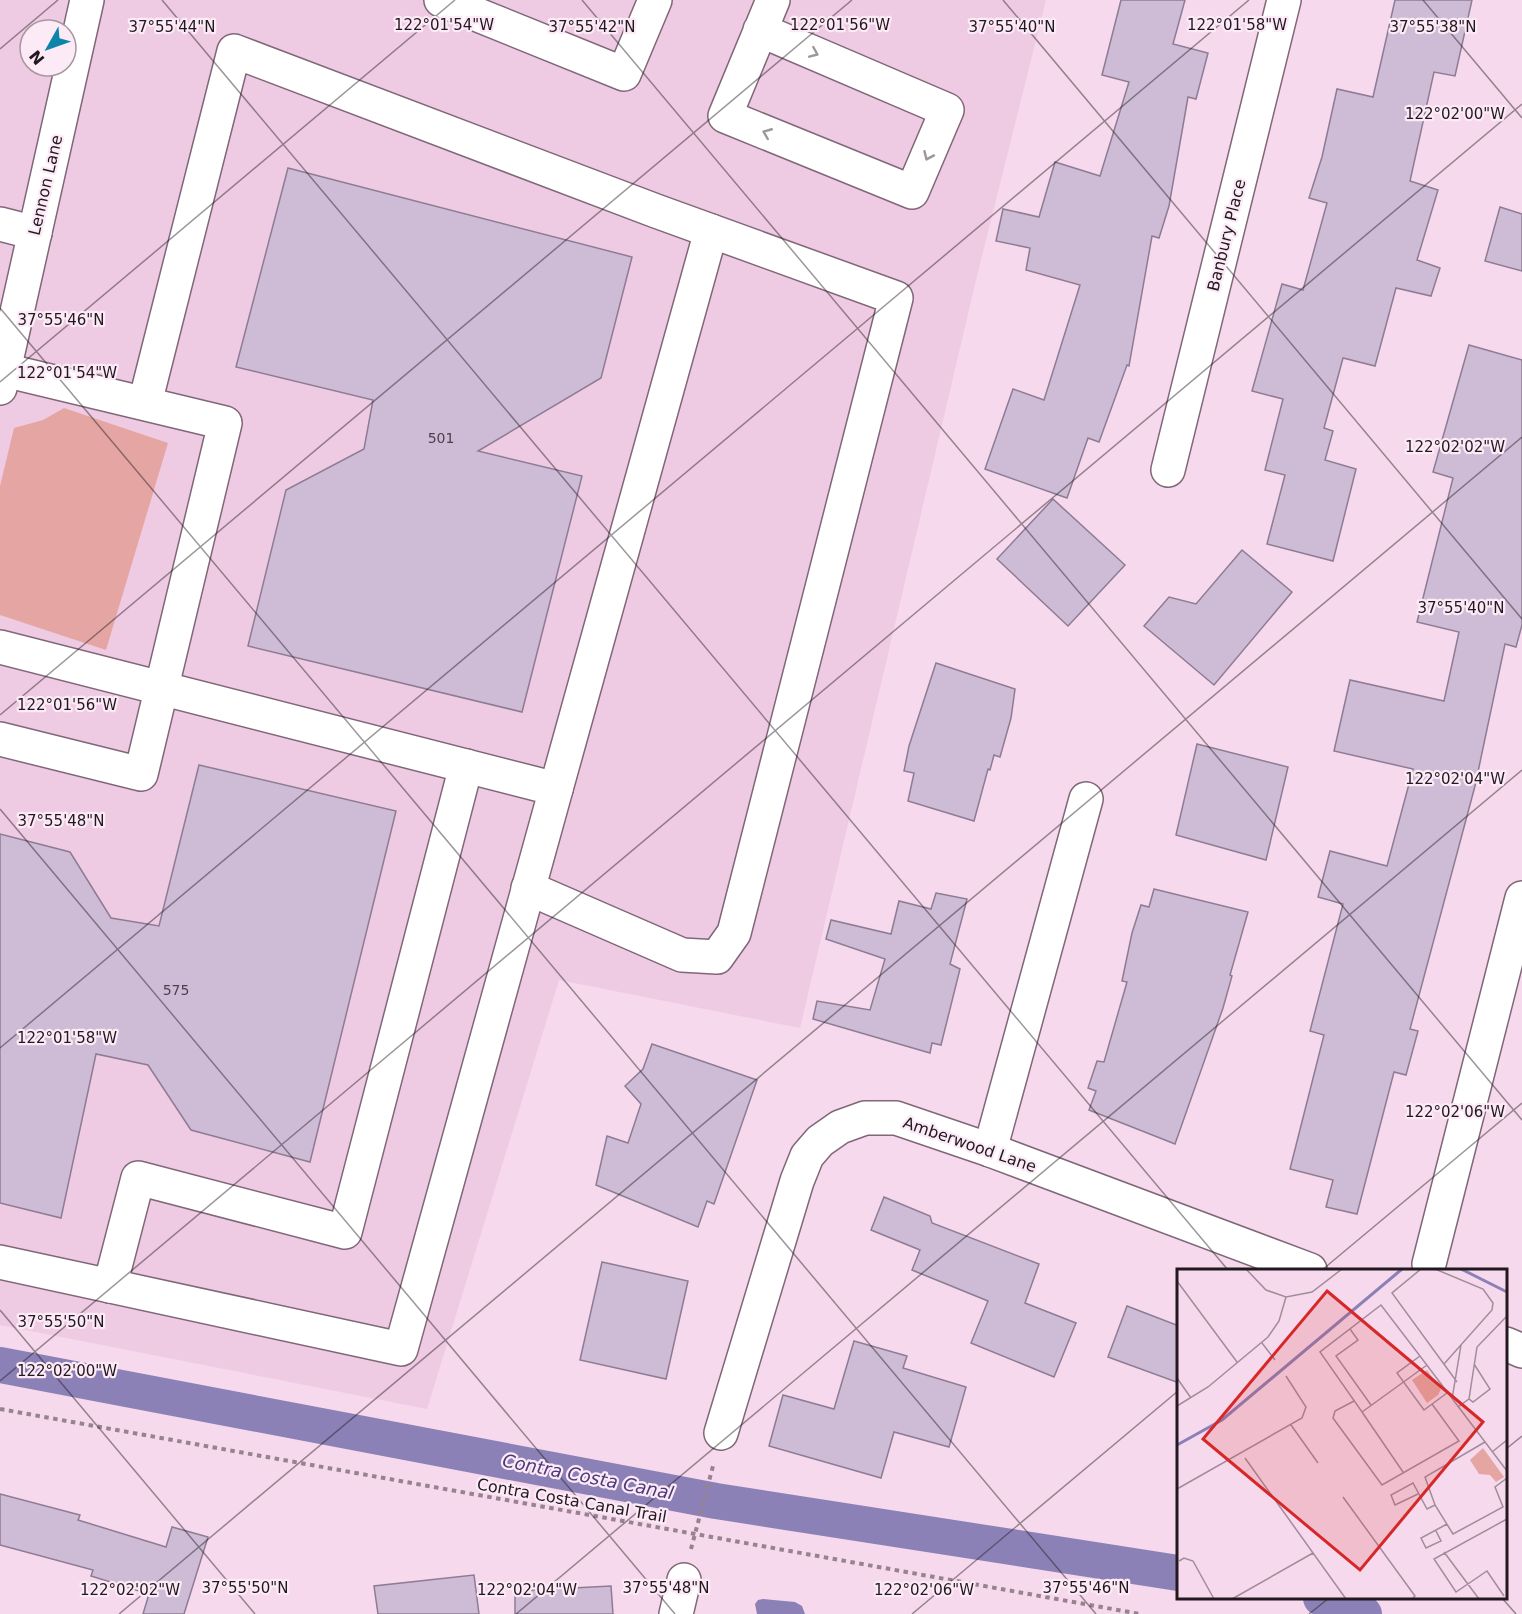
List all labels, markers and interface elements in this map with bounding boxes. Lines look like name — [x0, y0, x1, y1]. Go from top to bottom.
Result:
text: 122°01'54"W — [394, 16, 494, 34]
text: 122°01'56"W — [790, 16, 890, 34]
text: 122°01'58"W — [1187, 16, 1287, 34]
north arrow — [18, 18, 78, 78]
text: 37°55'44"N — [128, 18, 216, 36]
text: 37°55'42"N — [548, 18, 636, 36]
text: 37°55'40"N — [968, 18, 1056, 36]
text: 37°55'38"N — [1389, 18, 1477, 36]
text: N — [25, 46, 48, 69]
one-way arrow — [808, 46, 819, 58]
text: 122°02'00"W — [1405, 105, 1505, 123]
one-way arrow — [763, 128, 774, 140]
street label: Lennon Lane — [25, 133, 66, 237]
one-way arrow — [923, 150, 935, 161]
street label: Banbury Place — [1203, 177, 1250, 293]
text: 37°55'46"N — [17, 311, 105, 329]
text: 122°01'54"W — [17, 364, 117, 382]
house number: 501 — [428, 430, 454, 446]
text: 122°02'02"W — [1405, 438, 1505, 456]
text: 37°55'40"N — [1417, 599, 1505, 617]
text: 122°01'56"W — [17, 696, 117, 714]
text: 122°02'04"W — [1405, 770, 1505, 788]
text: 37°55'48"N — [17, 812, 105, 830]
house number: 575 — [163, 982, 189, 998]
text: 122°01'58"W — [17, 1029, 117, 1047]
text: 122°02'06"W — [1405, 1103, 1505, 1121]
street label: Amberwood Lane — [901, 1113, 1039, 1176]
inset map — [1177, 1269, 1507, 1599]
text: 37°55'50"N — [17, 1313, 105, 1331]
text: 122°02'00"W — [17, 1362, 117, 1380]
water label: Contra Costa Canal — [501, 1450, 676, 1503]
street label: Contra Costa Canal Trail — [475, 1474, 668, 1527]
text: 37°55'50"N — [201, 1579, 289, 1597]
text: 37°55'48"N — [622, 1579, 710, 1597]
text: 37°55'46"N — [1042, 1579, 1130, 1597]
text: 122°02'02"W — [80, 1581, 180, 1599]
text: 122°02'04"W — [477, 1581, 577, 1599]
text: 122°02'06"W — [874, 1581, 974, 1599]

